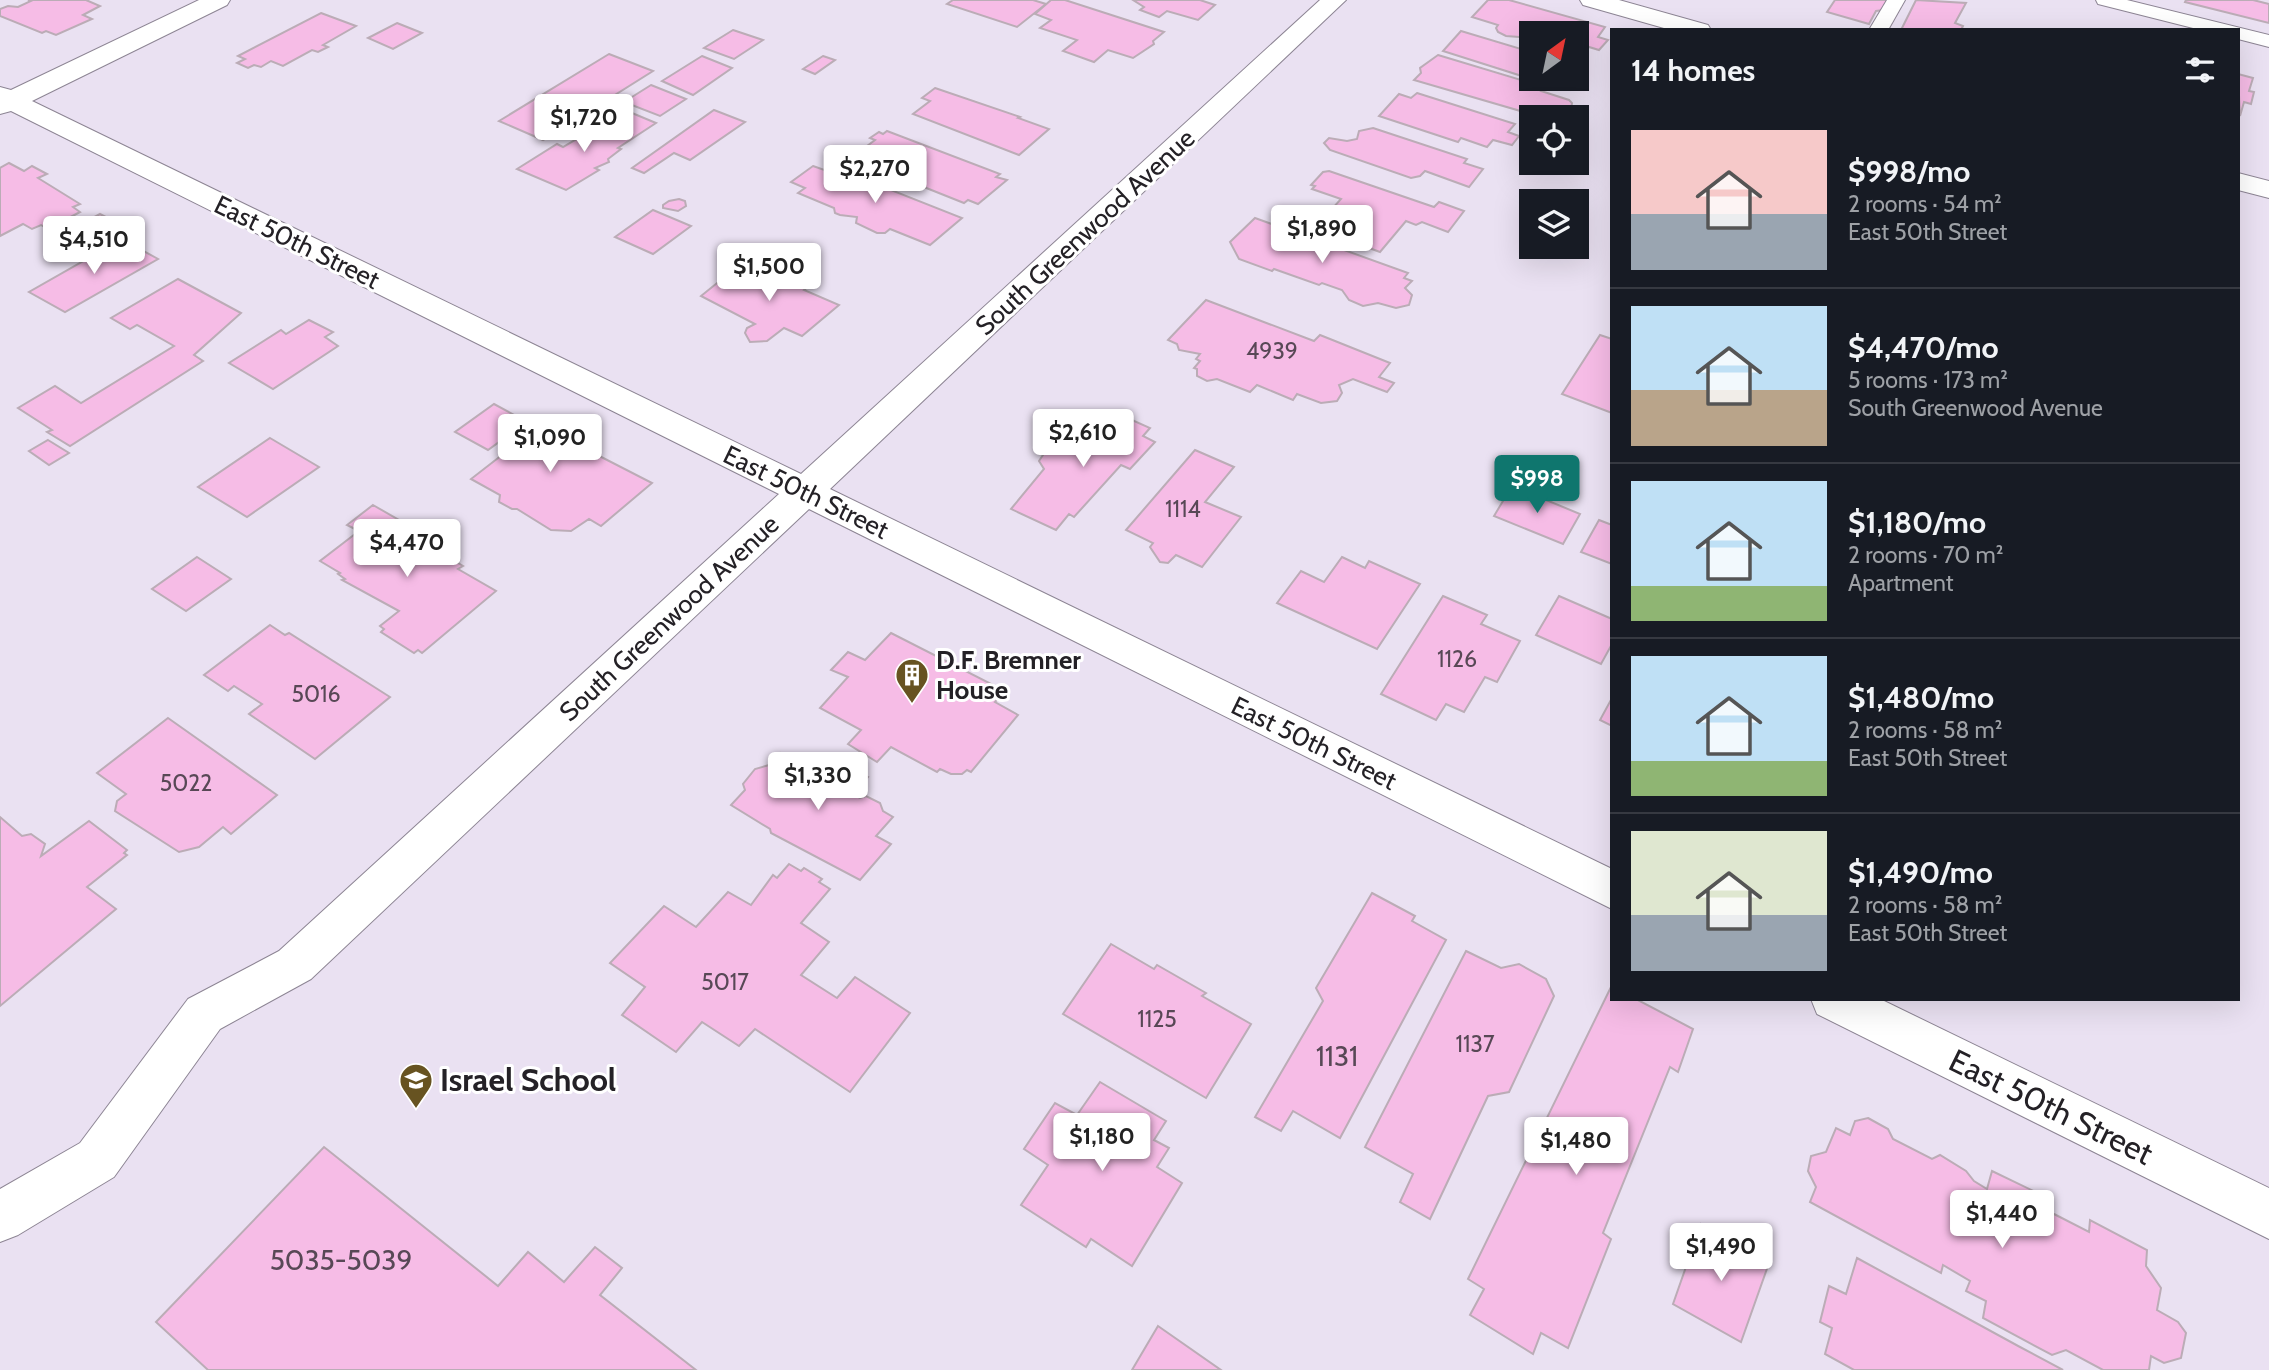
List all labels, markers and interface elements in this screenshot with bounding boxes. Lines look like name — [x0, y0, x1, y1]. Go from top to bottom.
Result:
north arrow — [1519, 21, 1589, 91]
map controls — [1519, 21, 1589, 259]
icon: filters — [2181, 51, 2219, 89]
text: 14 homes — [1631, 52, 1755, 89]
pin: $1,720 — [527, 94, 641, 154]
text: $1,720 — [550, 103, 618, 131]
button: locate — [1519, 105, 1589, 175]
street label: South Greenwood Avenue — [969, 122, 1201, 342]
pin: $2,270 — [818, 146, 932, 205]
text: $998/mo — [1848, 153, 1970, 190]
text: $2,270 — [840, 154, 910, 182]
icon: home — [1687, 158, 1771, 242]
street label: East 50th Street — [209, 188, 385, 296]
button: layers — [1519, 189, 1589, 259]
text: 2 rooms · 54 m² — [1848, 190, 2002, 218]
pin: $1,890 — [1265, 205, 1379, 265]
text: $1,890 — [1287, 214, 1357, 242]
pin: $4,510 — [37, 216, 151, 276]
text: East 50th Street — [1848, 218, 2007, 246]
text: $4,510 — [59, 225, 129, 253]
pin: $1,500 — [712, 244, 826, 303]
text: $1,500 — [733, 252, 805, 280]
text: $4,470/mo — [1848, 329, 1999, 366]
icon: home — [1687, 334, 1771, 418]
house number: 4939 — [1246, 337, 1298, 365]
text: 5 rooms · 173 m² — [1848, 366, 2008, 394]
text: South Greenwood Avenue — [1848, 394, 2103, 422]
pin: $2,610 — [1026, 410, 1140, 469]
pin: $1,090 — [493, 414, 607, 474]
text: $2,610 — [1049, 418, 1117, 446]
text: $1,090 — [514, 423, 586, 451]
street label: East 50th Street — [718, 438, 894, 546]
pin: $998 — [1496, 456, 1578, 515]
text: $998 — [1510, 464, 1564, 492]
house number: 1114 — [1165, 495, 1201, 523]
text: $1,180/mo — [1848, 504, 1986, 541]
street label: South Greenwood Avenue — [553, 508, 785, 728]
icon: home — [1687, 509, 1771, 593]
pin: $4,470 — [350, 520, 464, 579]
text: $4,470 — [369, 528, 445, 556]
text: 2 rooms · 70 m² — [1848, 541, 2003, 569]
text: Apartment — [1848, 569, 1953, 597]
place label: D.F. Bremner House — [936, 644, 1081, 706]
house number: 1126 — [1437, 645, 1477, 673]
building icon: D.F. Bremner House — [893, 656, 931, 705]
text: $1,480/mo — [1848, 679, 1994, 716]
house number: 5016 — [291, 680, 341, 708]
icon: home — [1687, 684, 1771, 768]
street label: East 50th Street — [1226, 689, 1402, 797]
text: 2 rooms · 58 m² — [1848, 716, 2002, 744]
text: East 50th Street — [1848, 744, 2007, 772]
pin: $1,330 — [761, 752, 875, 812]
text: $1,330 — [784, 761, 852, 789]
house number: 5022 — [160, 769, 212, 797]
text: $1,490/mo — [1848, 854, 1993, 891]
icon: home — [1687, 859, 1771, 943]
text: 2 rooms · 58 m² — [1848, 891, 2002, 919]
text: East 50th Street — [1848, 919, 2007, 947]
house number: 5017 — [701, 968, 749, 996]
house number: 1125 — [1137, 1005, 1177, 1033]
house number: 1137 — [1455, 1030, 1495, 1058]
house number: 1131 — [1316, 1039, 1358, 1073]
street label: East 50th Street — [1943, 1040, 2160, 1173]
place label: Israel School — [440, 1060, 616, 1099]
school or university icon: Israel School — [397, 1061, 435, 1110]
pin: $1,180 — [1045, 1114, 1159, 1173]
pin: $1,480 — [1519, 1118, 1633, 1177]
text: $1,180 — [1069, 1122, 1135, 1150]
text: $1,480 — [1540, 1126, 1612, 1154]
pin: $1,440 — [1945, 1190, 2059, 1250]
text: $1,440 — [1966, 1199, 2038, 1227]
pin: $1,490 — [1664, 1224, 1778, 1283]
text: $1,490 — [1686, 1232, 1756, 1260]
house number: 5035-5039 — [270, 1243, 412, 1277]

